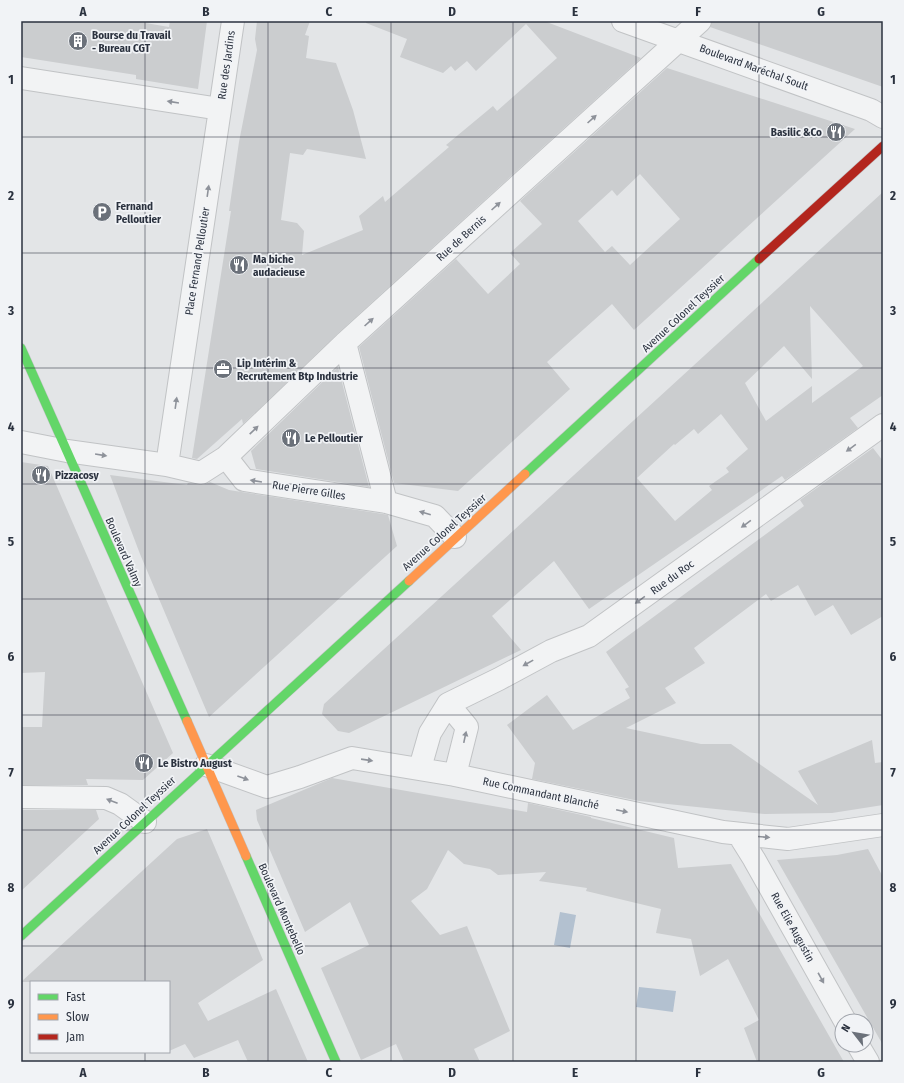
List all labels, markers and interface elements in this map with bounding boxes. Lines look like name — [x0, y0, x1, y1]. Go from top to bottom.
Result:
text: A — [78, 4, 87, 19]
text: B — [202, 4, 210, 19]
text: C — [326, 4, 333, 19]
text: D — [448, 4, 456, 19]
text: E — [572, 4, 578, 19]
text: F — [695, 4, 701, 19]
text: G — [817, 4, 825, 19]
place label: Bourse du Travail - Bureau CGT — [92, 29, 172, 55]
street label: Rue des Jardins — [215, 29, 238, 100]
building icon: Bourse du Travail - Bureau CGT — [67, 30, 89, 52]
street label: Boulevard Maréchal Soult — [698, 42, 810, 93]
text: 1 — [8, 72, 14, 87]
text: 1 — [890, 72, 896, 87]
one-way arrow — [167, 99, 179, 105]
one-way arrow — [588, 115, 597, 124]
restaurant icon: Basilic &Co — [825, 121, 847, 143]
place label: Basilic &Co — [771, 126, 822, 139]
one-way arrow — [205, 185, 211, 198]
text: 2 — [7, 188, 14, 203]
text: 2 — [889, 188, 896, 203]
place label: Fernand Pelloutier — [116, 200, 162, 226]
parking icon: Fernand Pelloutier — [91, 201, 113, 223]
one-way arrow — [491, 202, 501, 211]
street label: Place Fernand Pelloutier — [183, 206, 212, 316]
street label: Rue de Bernis — [434, 213, 489, 264]
place label: Ma biche audacieuse — [253, 253, 305, 279]
restaurant icon: Ma biche audacieuse — [228, 254, 250, 276]
street label: Avenue Colonel Teyssier — [639, 272, 727, 355]
text: 3 — [7, 303, 14, 318]
text: 3 — [889, 303, 896, 318]
one-way arrow — [363, 317, 374, 326]
place label: Lip Intérim & Recrutement Btp Industrie — [237, 357, 359, 383]
office icon: Lip Intérim & Recrutement Btp Industrie — [212, 358, 234, 380]
one-way arrow — [173, 397, 179, 409]
text: 4 — [8, 419, 15, 434]
text: 4 — [890, 419, 897, 434]
one-way arrow — [249, 426, 259, 435]
restaurant icon: Le Pelloutier — [280, 427, 302, 449]
place label: Le Pelloutier — [305, 432, 364, 445]
one-way arrow — [846, 444, 857, 452]
one-way arrow — [95, 452, 107, 458]
restaurant icon: Pizzacosy — [30, 464, 52, 486]
place label: Pizzacosy — [55, 469, 99, 482]
one-way arrow — [250, 478, 263, 484]
street label: Rue Pierre Gilles — [271, 478, 347, 503]
street label: Avenue Colonel Teyssier — [400, 491, 489, 573]
one-way arrow — [419, 510, 431, 516]
street label: Boulevard Valmy — [102, 515, 145, 589]
one-way arrow — [741, 520, 751, 528]
text: 5 — [8, 534, 14, 549]
text: 5 — [890, 534, 896, 549]
street label: Rue du Roc — [648, 557, 697, 597]
one-way arrow — [635, 596, 646, 604]
text: 6 — [8, 649, 15, 664]
text: 6 — [890, 649, 897, 664]
one-way arrow — [522, 660, 534, 667]
one-way arrow — [462, 731, 468, 743]
restaurant icon: Le Bistro August — [133, 752, 155, 774]
place label: Le Bistro August — [158, 757, 232, 770]
one-way arrow — [360, 757, 373, 763]
text: 7 — [8, 765, 14, 780]
text: 7 — [890, 765, 896, 780]
street label: Avenue Colonel Teyssier — [90, 774, 178, 857]
street label: Rue Commandant Blanché — [482, 775, 600, 812]
one-way arrow — [237, 776, 249, 782]
one-way arrow — [106, 797, 118, 803]
one-way arrow — [616, 808, 628, 814]
one-way arrow — [758, 834, 770, 840]
street label: Boulevard Montebello — [255, 861, 308, 957]
text: 8 — [8, 880, 15, 895]
text: 8 — [890, 880, 897, 895]
street label: Rue Elie Augustin — [768, 890, 817, 964]
one-way arrow — [817, 972, 824, 984]
legend — [30, 981, 170, 1053]
text: Fast — [66, 990, 85, 1004]
text: 9 — [8, 996, 15, 1011]
text: 9 — [890, 996, 897, 1011]
text: Slow — [66, 1010, 89, 1024]
north arrow — [834, 1013, 874, 1053]
text: N — [839, 1022, 853, 1034]
text: Jam — [66, 1030, 84, 1044]
text: A — [78, 1065, 87, 1080]
text: B — [202, 1065, 210, 1080]
text: C — [326, 1065, 333, 1080]
text: D — [448, 1065, 456, 1080]
text: E — [572, 1065, 578, 1080]
text: F — [695, 1065, 701, 1080]
text: G — [817, 1065, 825, 1080]

